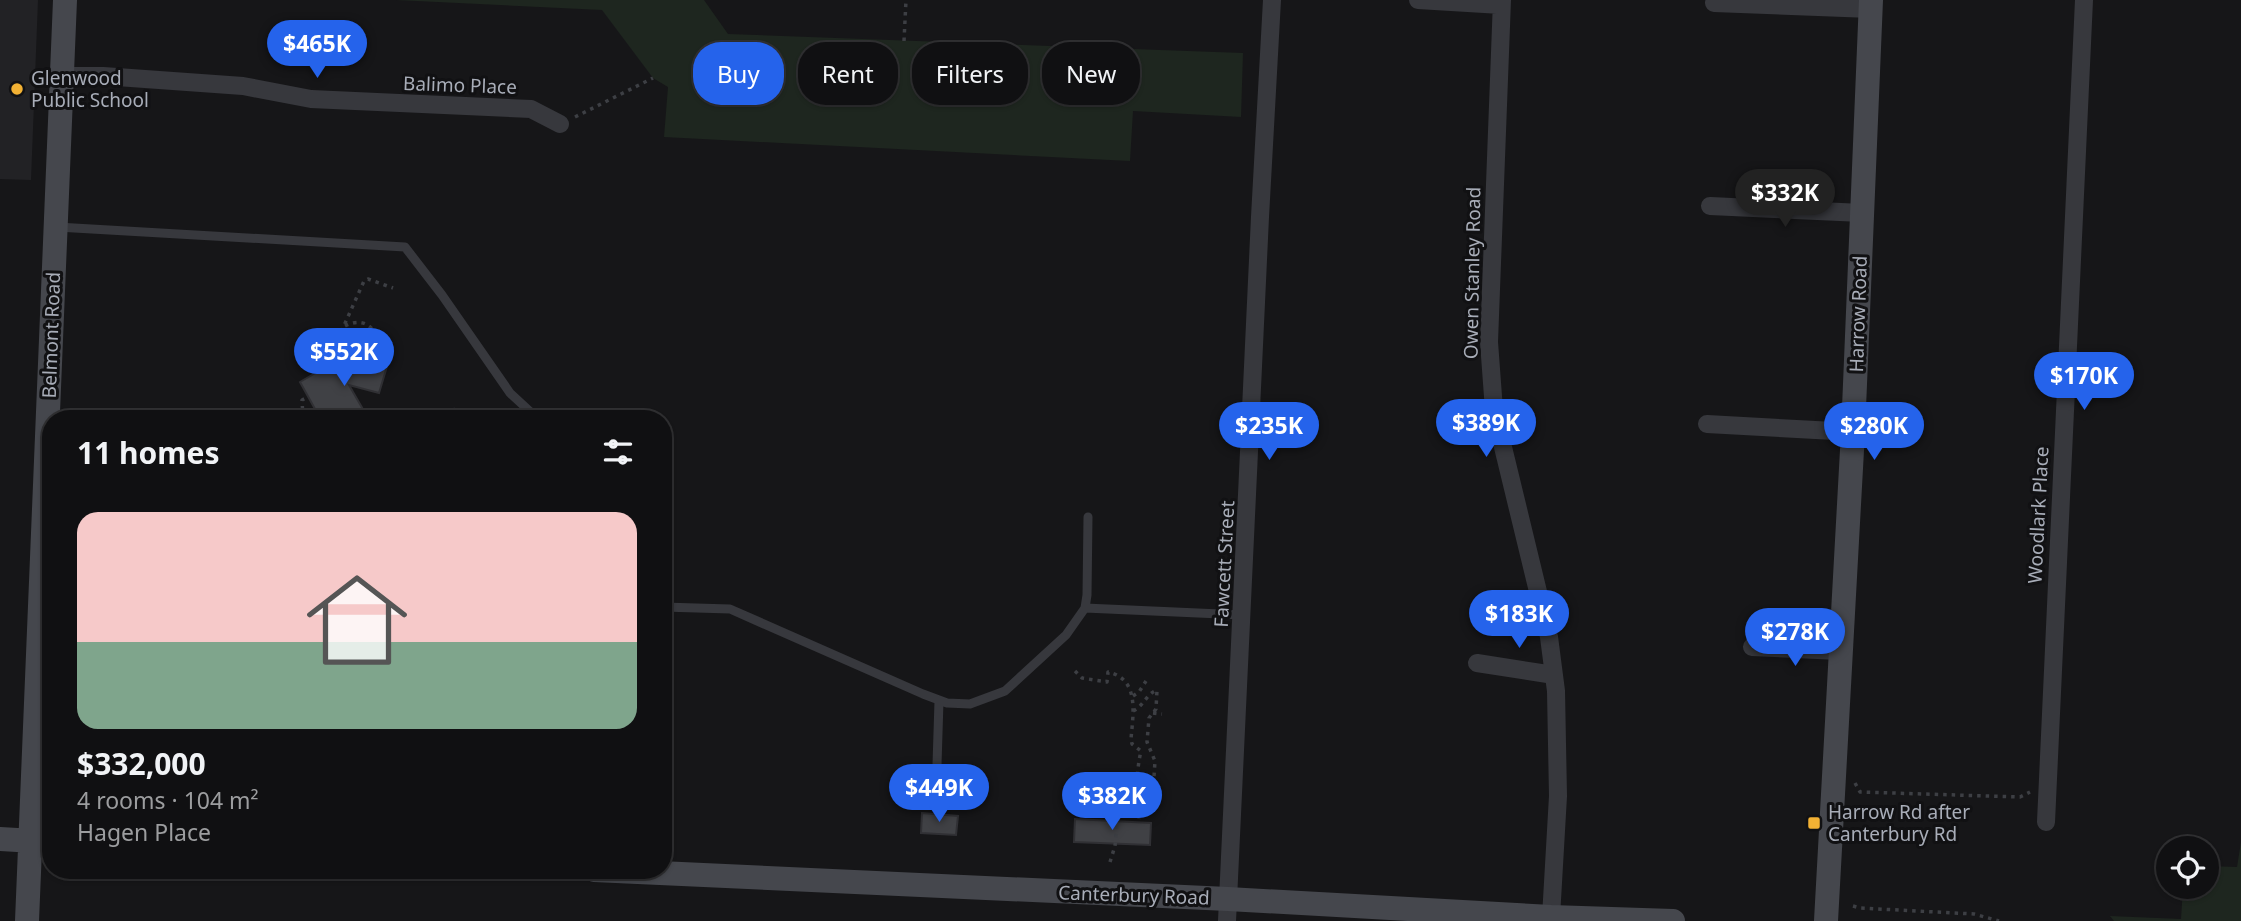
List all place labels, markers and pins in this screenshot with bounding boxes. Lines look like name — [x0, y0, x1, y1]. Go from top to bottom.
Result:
pin: $465K — [268, 20, 366, 80]
place label: Glenwood Public School — [31, 65, 149, 113]
marker: Glenwood Public School — [9, 81, 25, 97]
pin: $332K — [1736, 170, 1834, 229]
pin: $552K — [295, 328, 393, 388]
pin: $170K — [2035, 352, 2133, 412]
pin: $389K — [1437, 400, 1535, 459]
pin: $235K — [1220, 402, 1318, 462]
pin: $280K — [1825, 402, 1923, 462]
pin: $183K — [1470, 590, 1568, 650]
pin: $278K — [1746, 608, 1844, 668]
pin: $449K — [890, 764, 988, 824]
pin: $382K — [1063, 772, 1161, 832]
place label: Harrow Rd after Canterbury Rd — [1828, 799, 1970, 847]
marker: Harrow Rd after Canterbury Rd — [1806, 815, 1822, 831]

